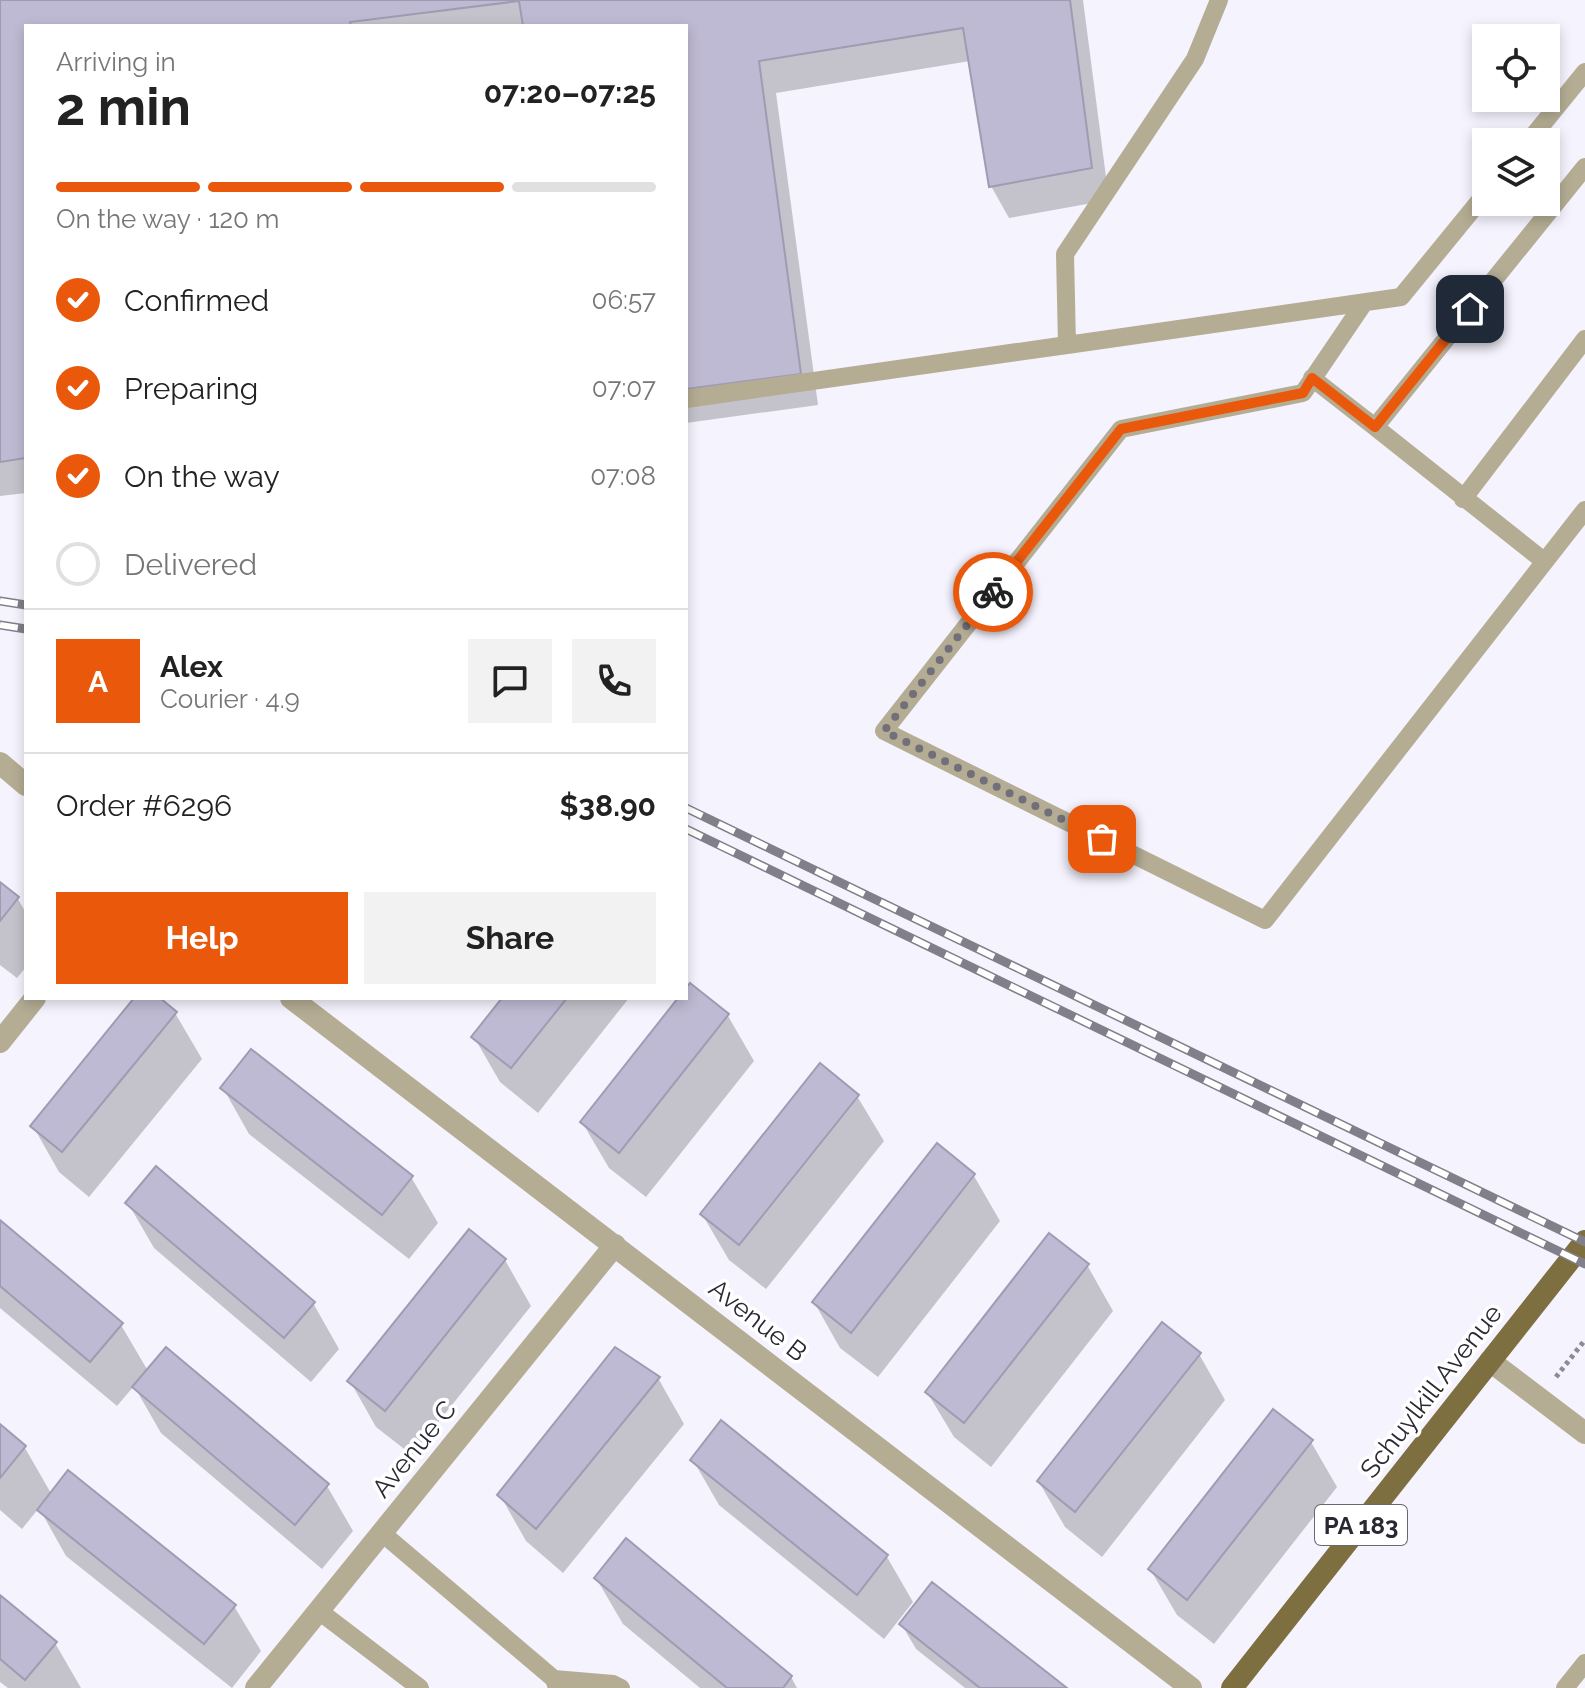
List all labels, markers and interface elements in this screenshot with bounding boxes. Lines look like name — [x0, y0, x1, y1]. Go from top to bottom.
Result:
map controls — [1472, 24, 1560, 216]
button: locate — [1472, 24, 1560, 112]
text: Arriving in — [56, 47, 176, 77]
text: 07:20–07:25 — [484, 75, 656, 110]
text: 2 min — [56, 76, 191, 137]
button: layers — [1472, 128, 1560, 216]
text: On the way · 120 m — [56, 204, 280, 234]
pin — [1436, 275, 1504, 343]
icon: check — [56, 278, 100, 322]
text: Confirmed — [124, 283, 269, 318]
text: 06:57 — [592, 285, 656, 315]
icon: home — [1448, 287, 1492, 331]
icon: check — [56, 366, 100, 410]
text: Preparing — [124, 371, 258, 406]
text: 07:07 — [592, 373, 656, 403]
icon: check — [56, 454, 100, 498]
text: On the way — [124, 459, 280, 494]
text: 07:08 — [590, 461, 656, 491]
text: Delivered — [124, 547, 257, 582]
courier — [953, 552, 1033, 632]
icon: bike — [971, 570, 1015, 614]
button: chat — [468, 639, 552, 723]
button: phone — [572, 639, 656, 723]
text: Alex — [160, 649, 223, 684]
text: A — [88, 664, 108, 699]
text: Courier · 4.9 — [160, 684, 300, 714]
text: Order #6296 — [56, 788, 232, 823]
text: $38.90 — [559, 788, 656, 823]
pin — [1068, 805, 1136, 873]
icon: bag — [1080, 817, 1124, 861]
button: Help — [56, 892, 348, 984]
button: Share — [364, 892, 656, 984]
street label: Avenue B — [703, 1273, 813, 1367]
street label: Schuylkill Avenue — [1354, 1298, 1508, 1484]
street label: Avenue C — [366, 1394, 462, 1503]
road number: PA 183 — [1315, 1505, 1407, 1545]

